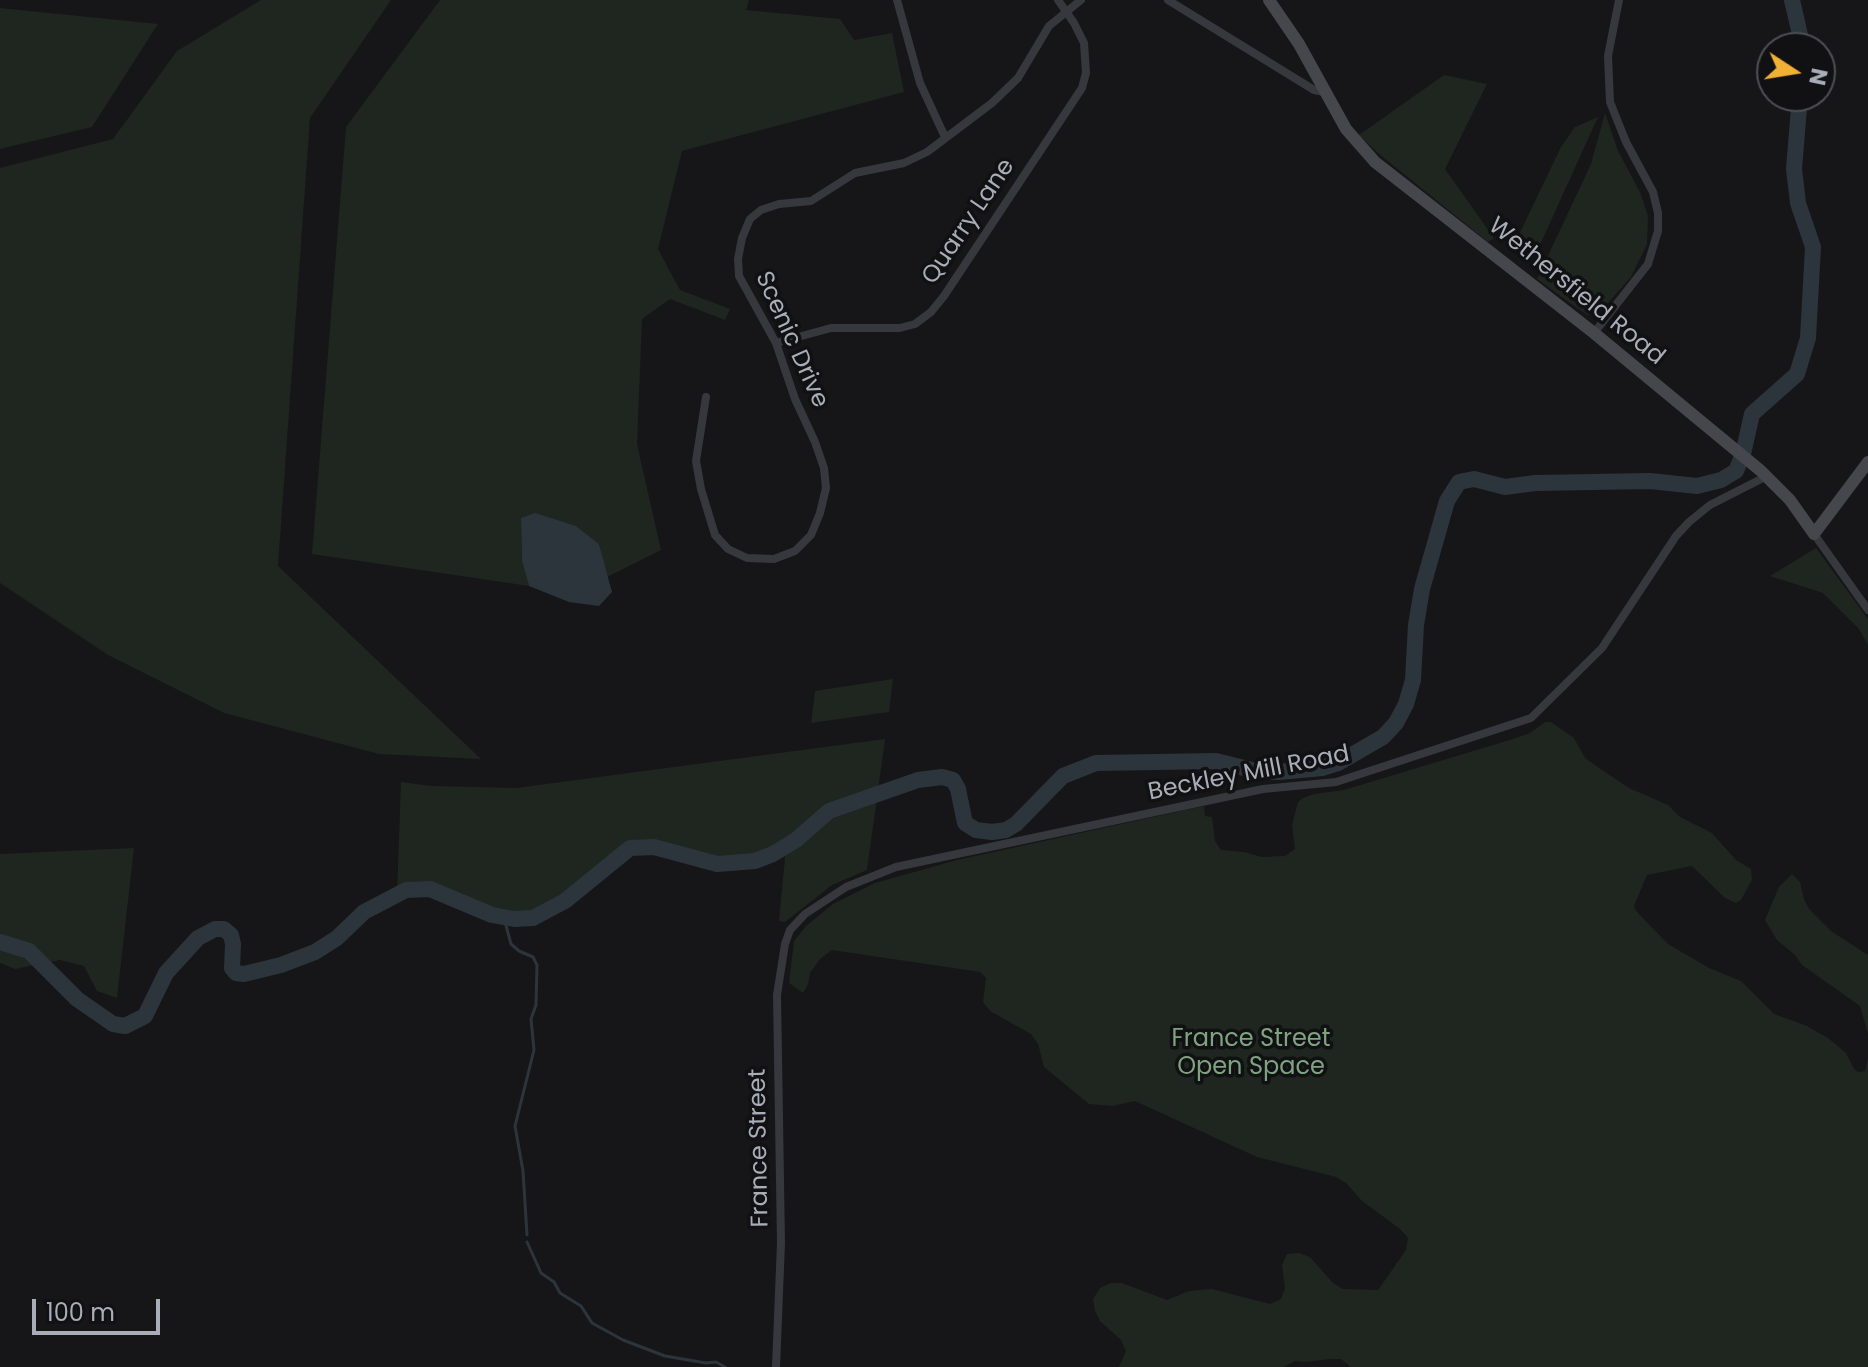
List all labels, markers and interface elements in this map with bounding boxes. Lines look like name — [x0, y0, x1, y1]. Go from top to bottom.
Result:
north arrow — [1756, 32, 1836, 112]
text: N — [1801, 65, 1835, 88]
street label: Quarry Lane — [916, 154, 1022, 290]
street label: Wethersfield Road — [1482, 212, 1670, 372]
street label: Scenic Drive — [748, 267, 834, 413]
street label: Beckley Mill Road — [1146, 740, 1352, 808]
park label: France Street Open Space — [1172, 1026, 1330, 1082]
street label: France Street — [744, 1068, 776, 1228]
scale bar — [36, 1283, 164, 1333]
text: 100 m — [46, 1296, 115, 1329]

